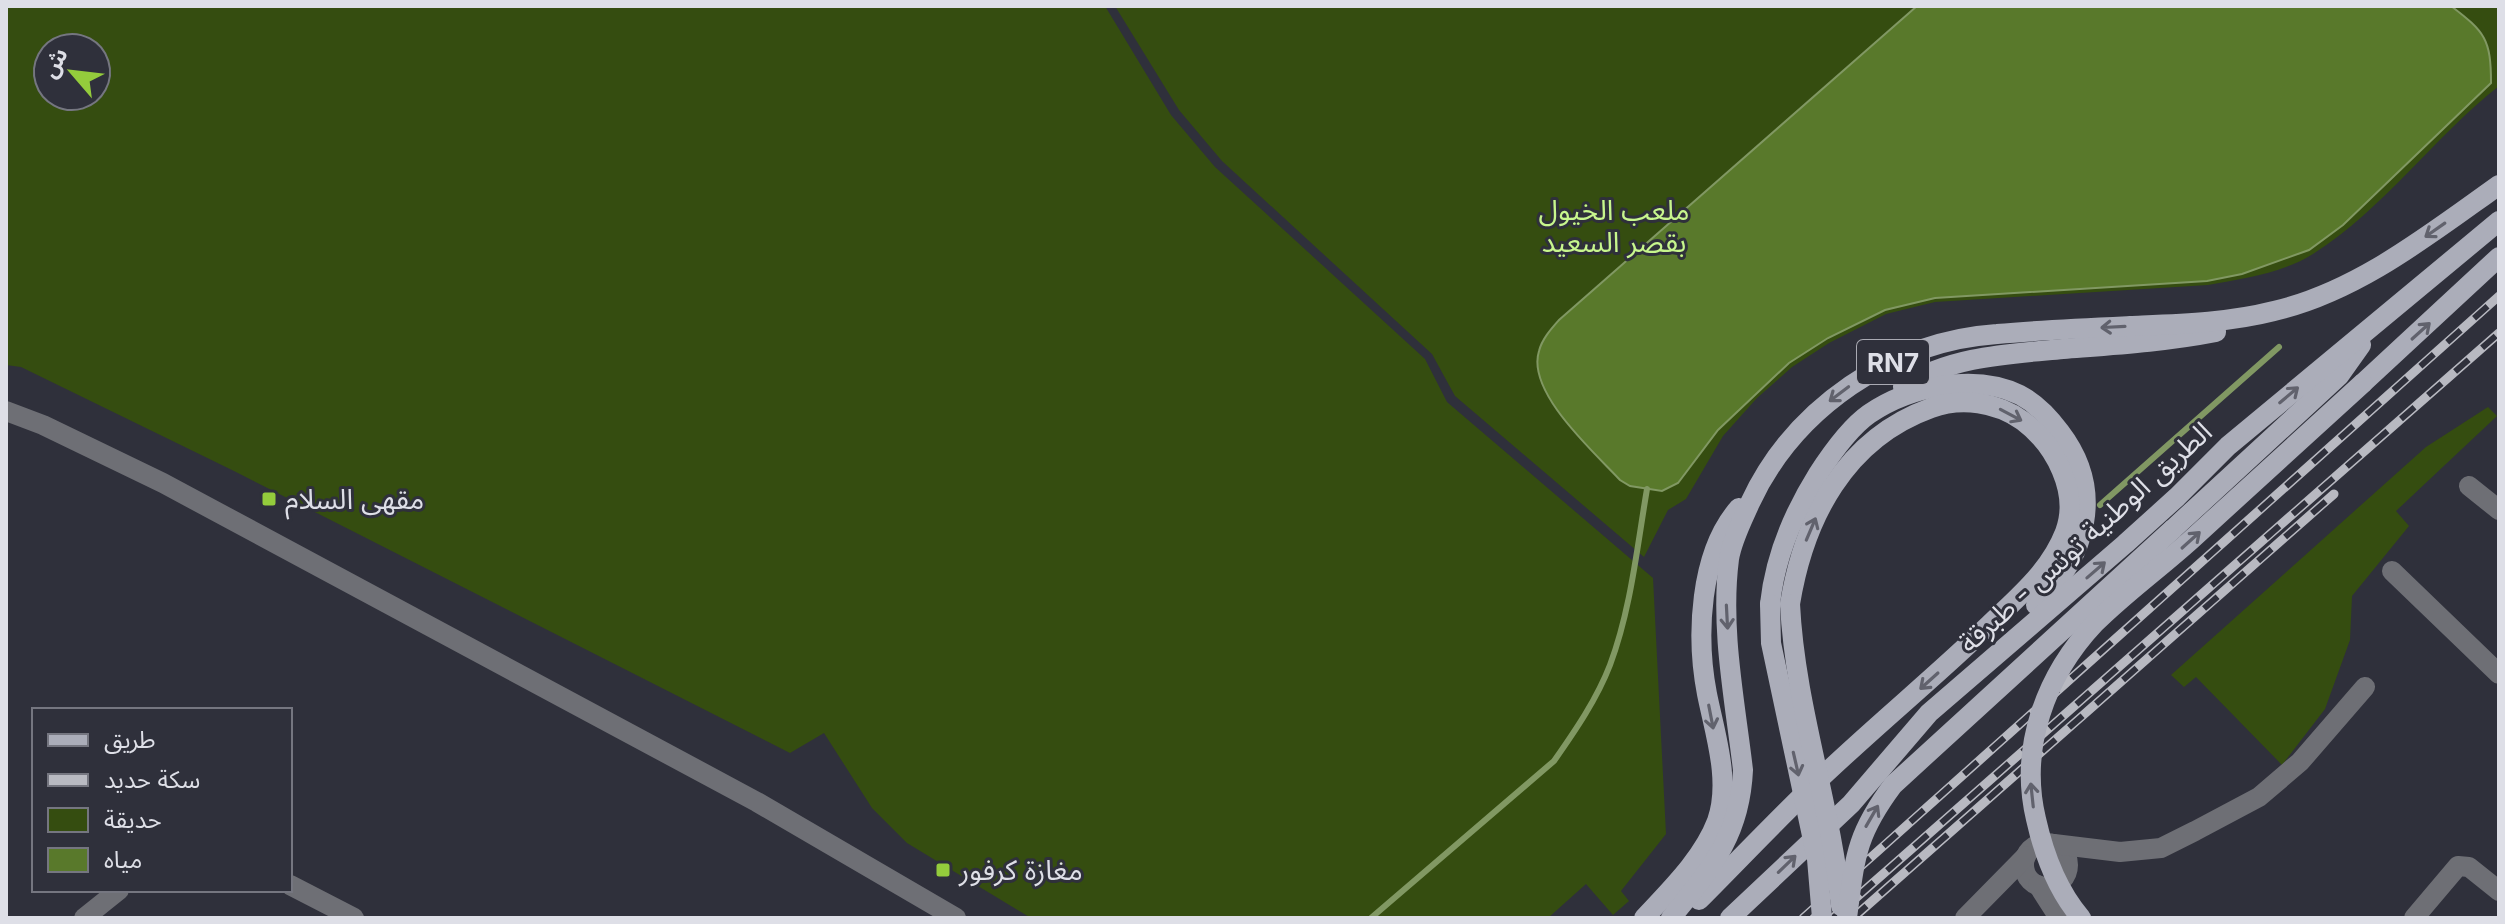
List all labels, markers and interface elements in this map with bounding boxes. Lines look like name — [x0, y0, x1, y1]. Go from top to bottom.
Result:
north arrow — [32, 32, 112, 112]
text: ش — [36, 43, 73, 82]
park label: ملعب الخيول بقصر السعيد — [1538, 193, 1690, 259]
one-way arrow — [2425, 222, 2447, 238]
one-way arrow — [2100, 319, 2127, 334]
one-way arrow — [2410, 322, 2430, 340]
road number: RN7 — [1857, 340, 1929, 384]
one-way arrow — [1828, 386, 1850, 402]
one-way arrow — [2278, 387, 2299, 404]
one-way arrow — [1999, 407, 2022, 423]
street label: الطريق الوطنية تونس - طبرقة — [1951, 414, 2219, 660]
place label: مقهى السلام — [285, 482, 424, 520]
marker: مقهى السلام — [260, 490, 278, 508]
one-way arrow — [1805, 517, 1819, 542]
one-way arrow — [2180, 532, 2200, 550]
one-way arrow — [2085, 561, 2106, 579]
one-way arrow — [1720, 603, 1735, 630]
one-way arrow — [1919, 672, 1939, 690]
one-way arrow — [1705, 703, 1720, 729]
legend — [32, 708, 292, 892]
text: طريق — [104, 725, 156, 755]
one-way arrow — [1789, 750, 1804, 776]
text: سكة حديد — [104, 765, 200, 794]
one-way arrow — [2024, 782, 2039, 809]
text: حديقة — [104, 805, 162, 834]
one-way arrow — [1864, 805, 1880, 828]
text: مياه — [104, 845, 142, 874]
place label: مغازة كرفور — [958, 853, 1083, 887]
one-way arrow — [1777, 855, 1797, 874]
marker: مغازة كرفور — [934, 861, 952, 879]

